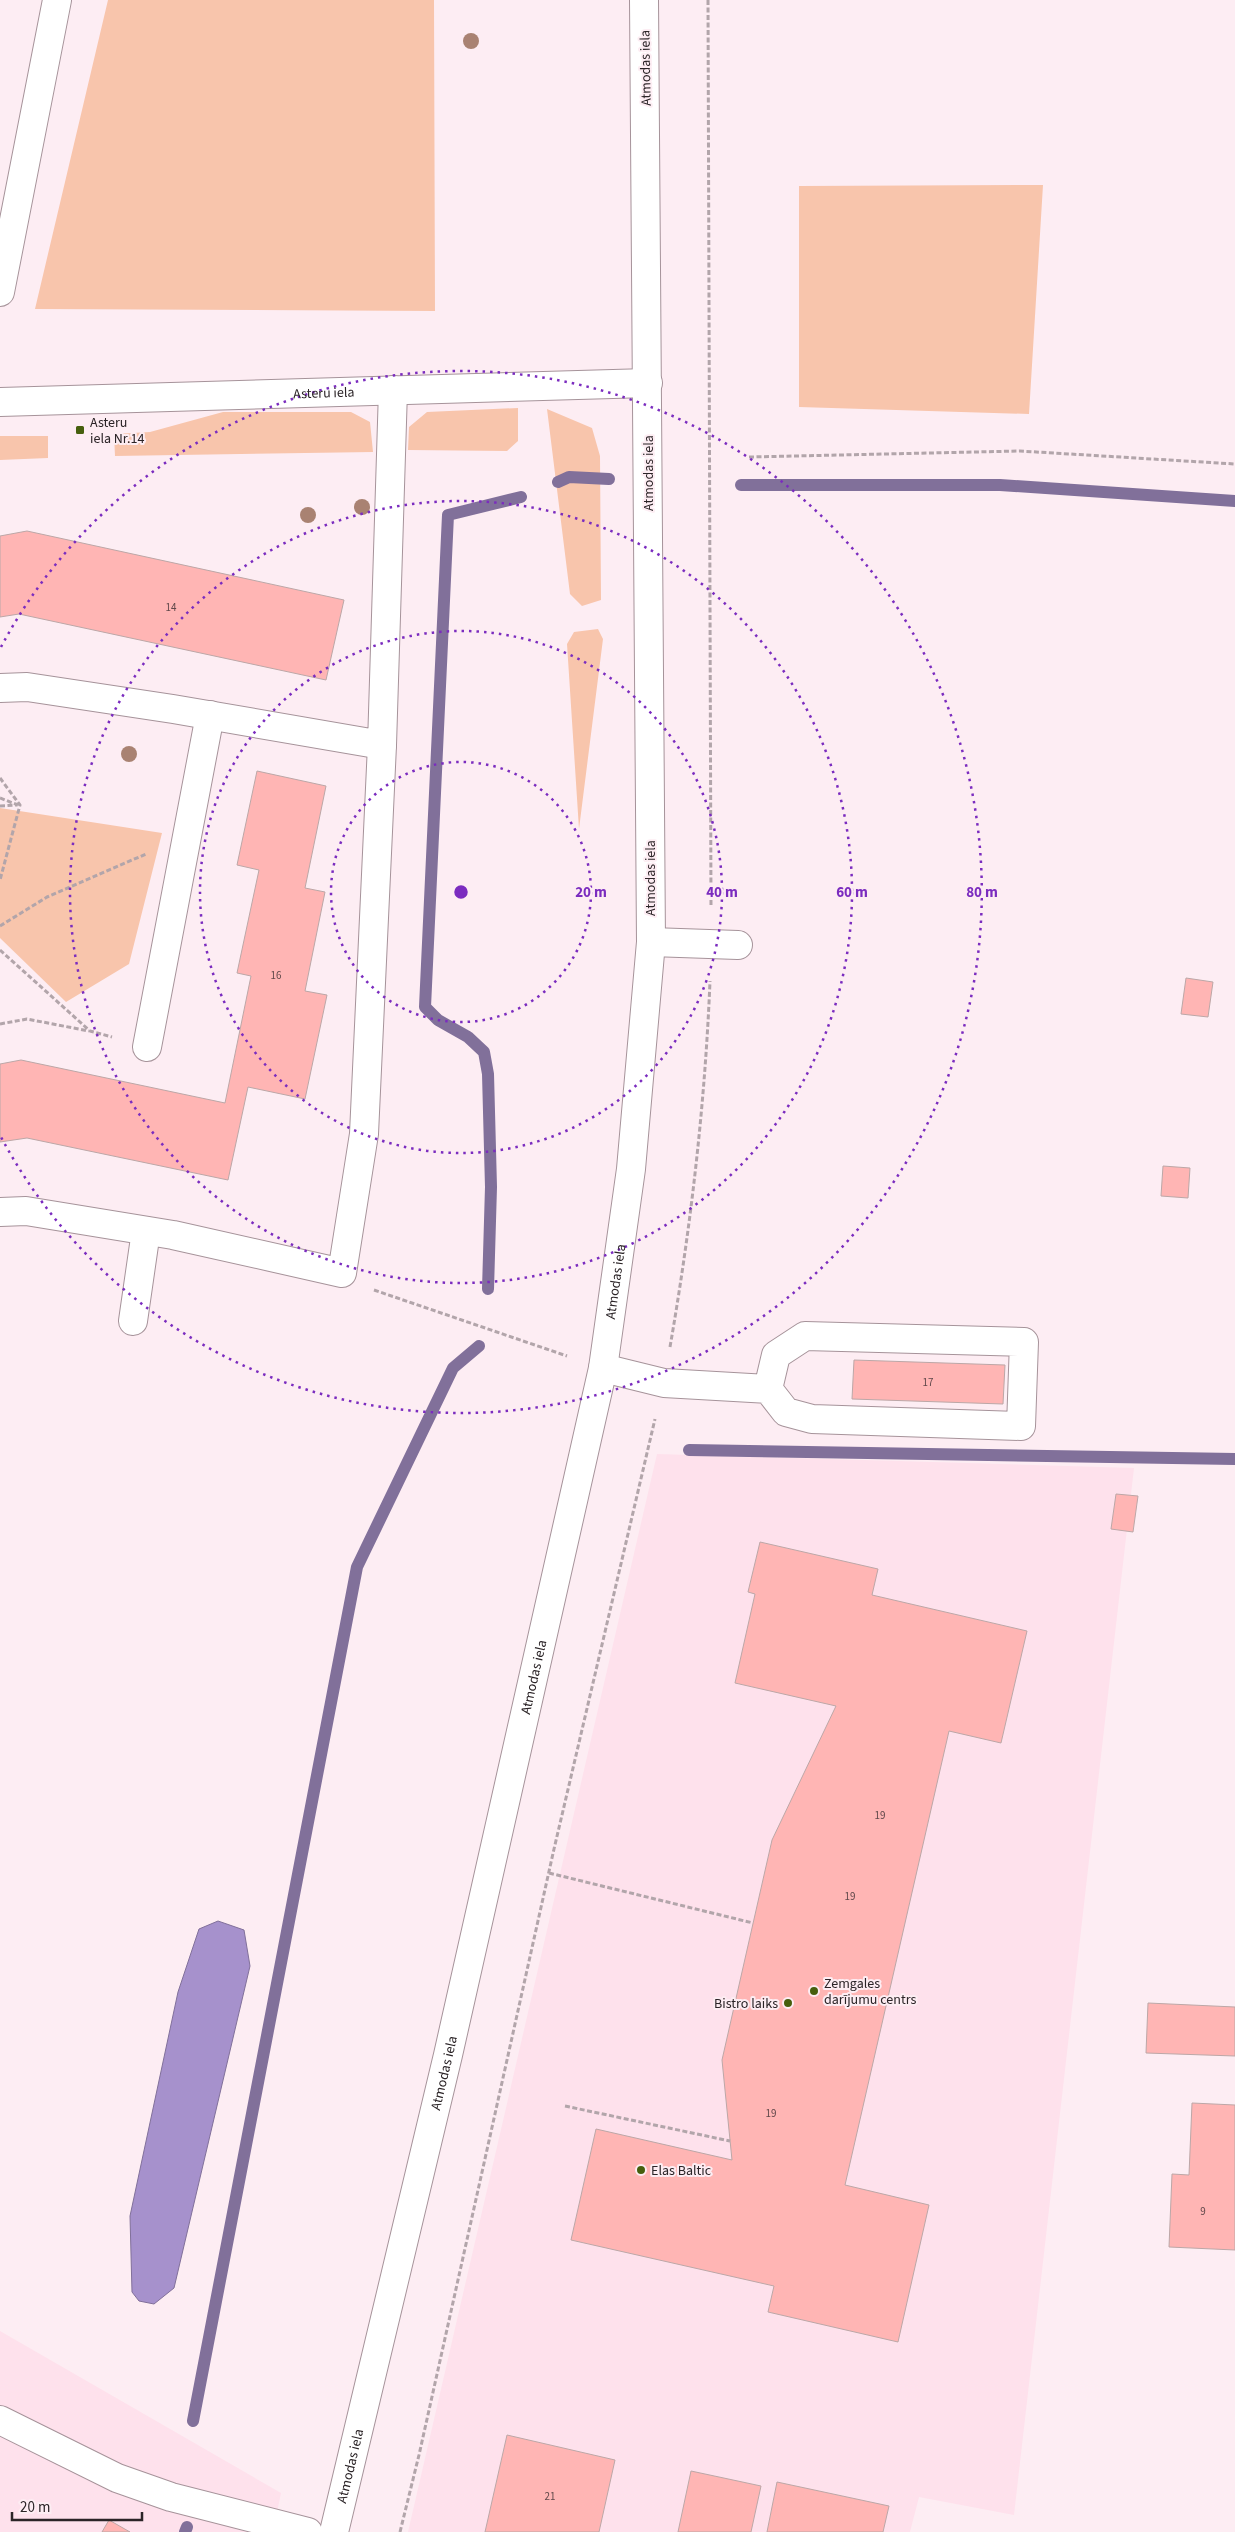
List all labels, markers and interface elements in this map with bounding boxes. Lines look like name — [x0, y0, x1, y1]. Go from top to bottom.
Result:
street label: Atmodas iela — [635, 30, 657, 106]
street label: Asteru iela — [293, 383, 355, 404]
place label: Asteru iela Nr.14 — [90, 413, 144, 449]
marker: Asteru iela Nr.14 — [74, 424, 86, 436]
street label: Atmodas iela — [639, 435, 659, 511]
house number: 14 — [166, 600, 177, 615]
street label: Atmodas iela — [641, 840, 661, 916]
text: 20 m — [575, 882, 607, 903]
text: 40 m — [706, 882, 738, 903]
text: 60 m — [836, 882, 868, 903]
text: 80 m — [966, 882, 998, 903]
centre of rings — [452, 883, 470, 901]
house number: 16 — [271, 968, 282, 983]
street label: Atmodas iela — [601, 1243, 631, 1321]
house number: 17 — [923, 1375, 933, 1390]
street label: Atmodas iela — [516, 1638, 552, 1716]
house number: 19 — [875, 1808, 885, 1823]
house number: 19 — [845, 1889, 855, 1904]
place label: Zemgales darījumu centrs — [824, 1974, 916, 2010]
marker: Zemgales darījumu centrs — [808, 1985, 820, 1997]
place label: Bistro laiks — [714, 1994, 778, 2014]
marker: Bistro laiks — [782, 1997, 794, 2009]
street label: Atmodas iela — [426, 2034, 463, 2112]
house number: 19 — [766, 2106, 776, 2121]
place label: Elas Baltic — [651, 2161, 712, 2181]
marker: Elas Baltic — [635, 2164, 647, 2176]
house number: 9 — [1200, 2204, 1206, 2219]
street label: Atmodas iela — [332, 2427, 369, 2505]
house number: 21 — [545, 2489, 555, 2504]
scale bar — [12, 2490, 142, 2522]
text: 20 m — [20, 2497, 50, 2518]

